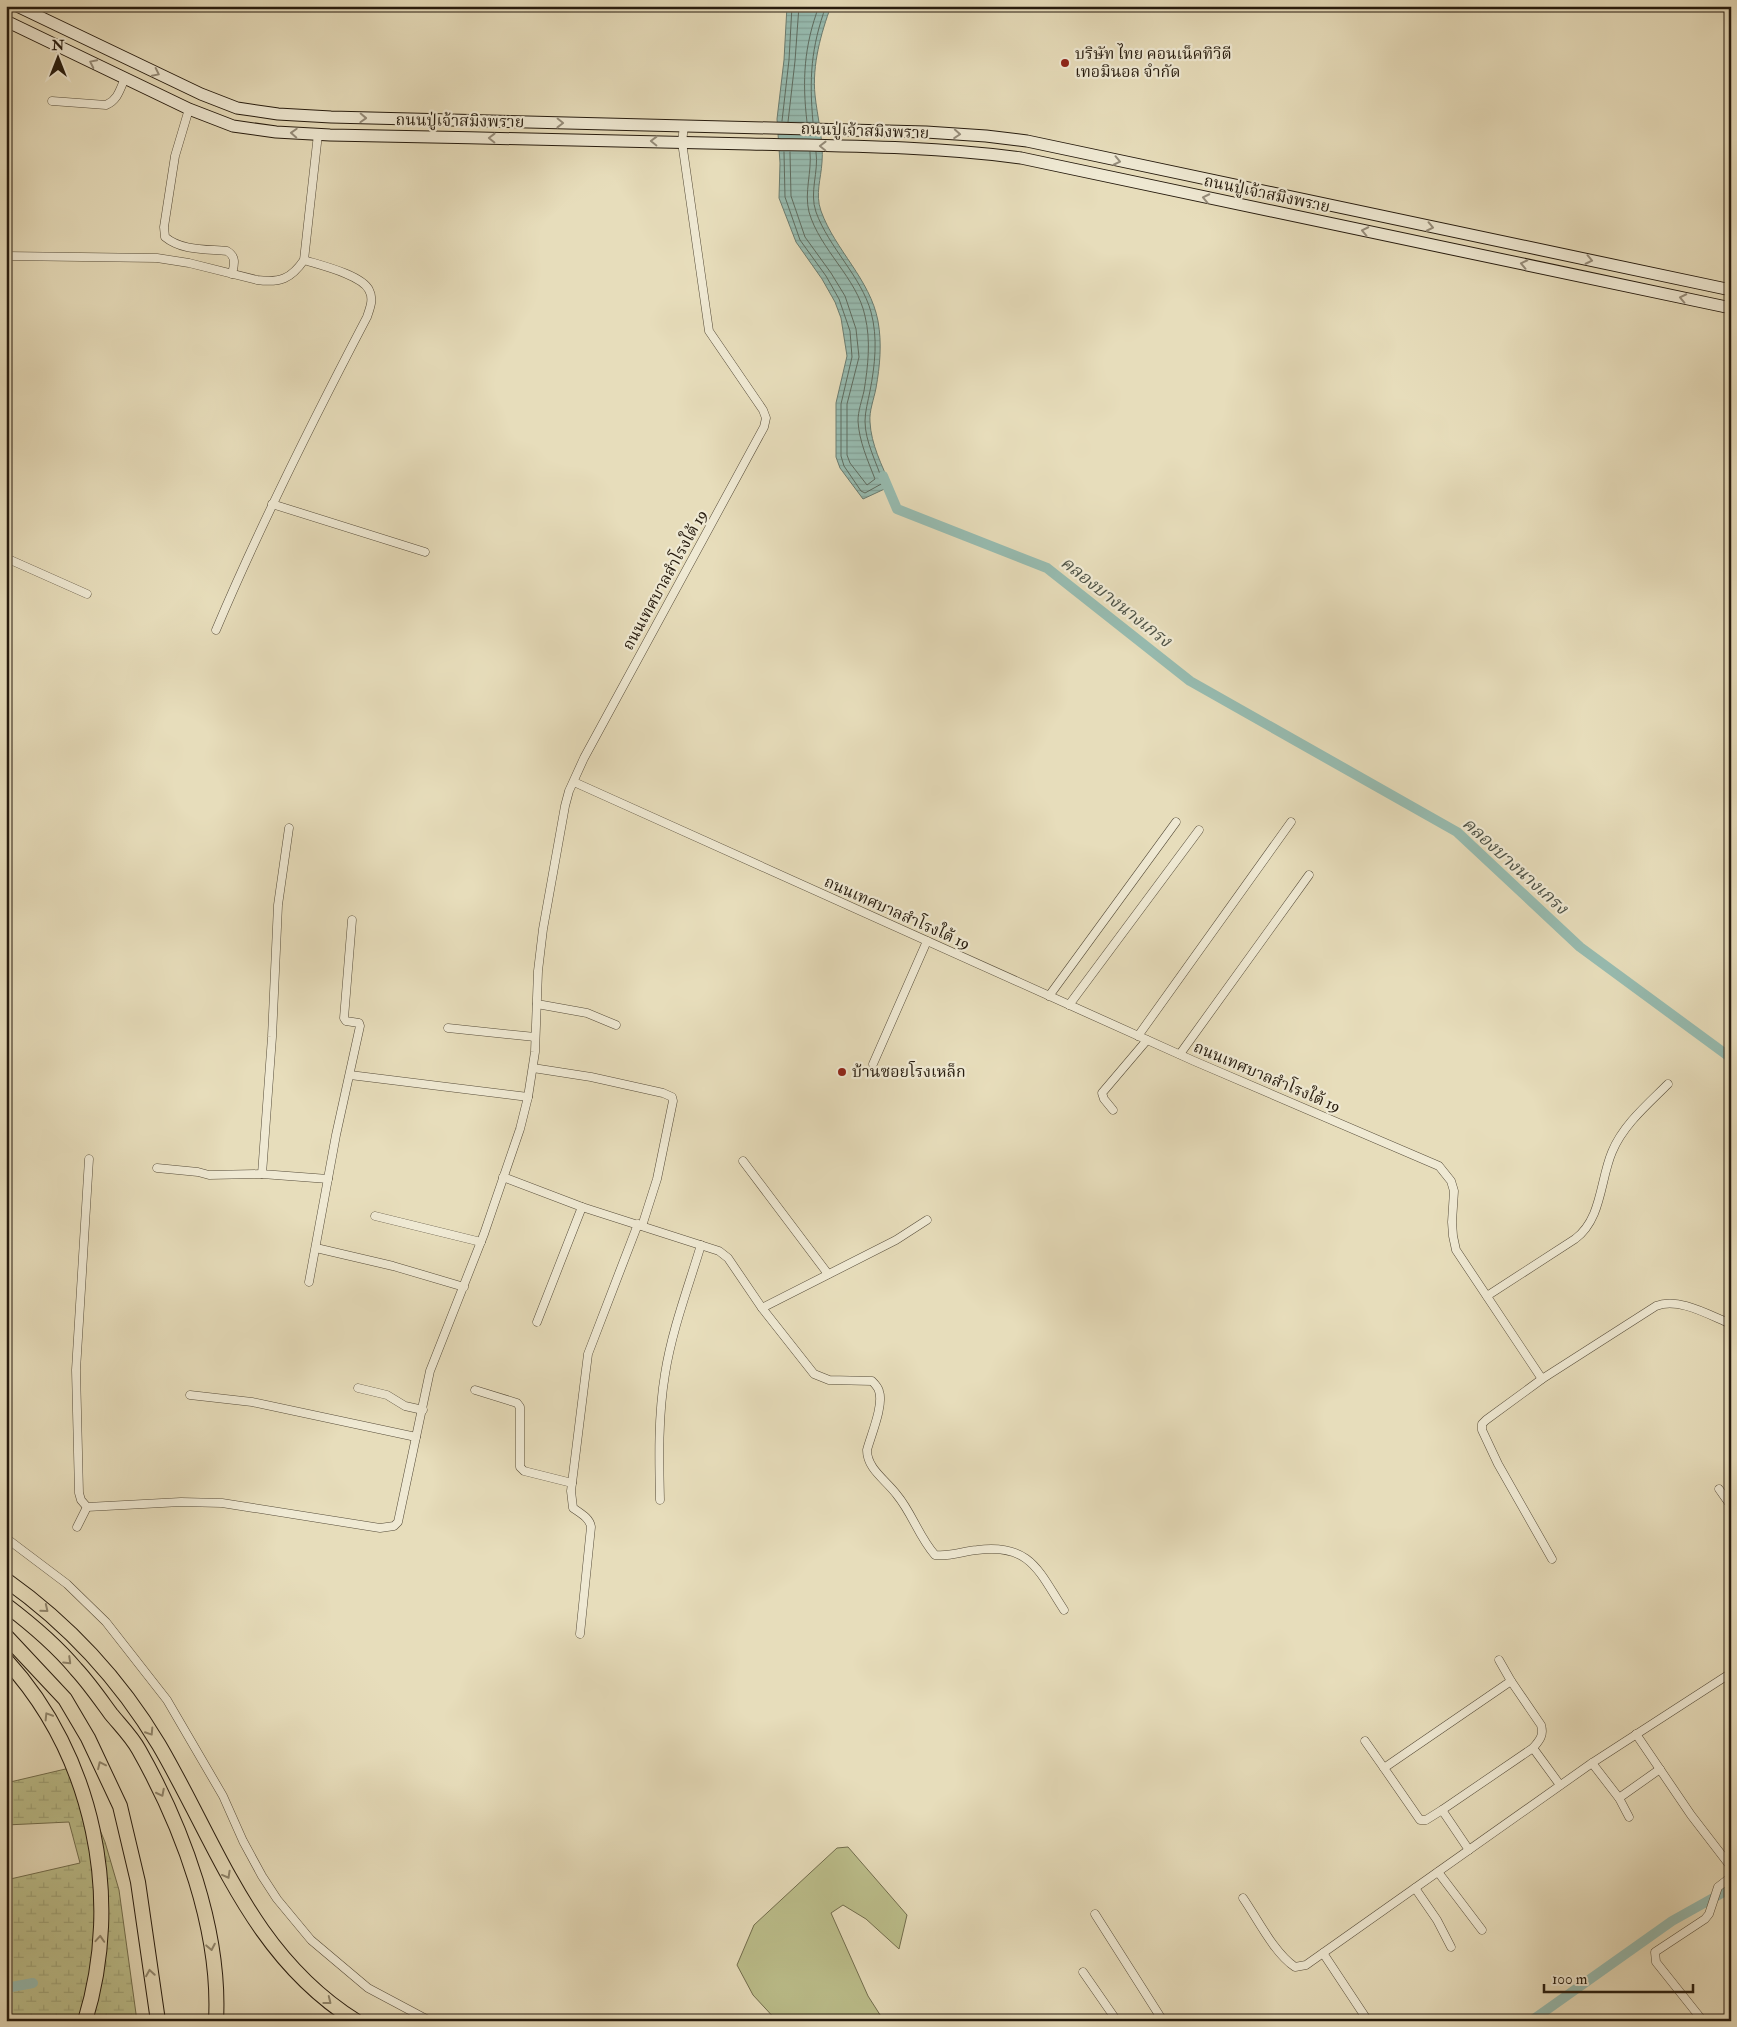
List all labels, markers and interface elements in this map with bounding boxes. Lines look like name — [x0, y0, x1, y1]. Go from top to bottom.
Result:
north arrow — [32, 32, 82, 82]
text: N — [51, 37, 65, 54]
place label: บริษัท ไทย คอนเน็คทิวิตี เทอมินอล จำกัด — [1075, 43, 1232, 82]
marker: บริษัท ไทย คอนเน็คทิวิตี เทอมินอล จำกัด — [1059, 57, 1071, 69]
one-way arrow — [90, 59, 99, 69]
one-way arrow — [151, 66, 160, 77]
street label: ถนนปู่เจ้าสมิงพราย — [395, 110, 525, 132]
one-way arrow — [359, 112, 367, 123]
one-way arrow — [557, 117, 565, 128]
street label: ถนนปู่เจ้าสมิงพราย — [800, 119, 930, 143]
one-way arrow — [290, 128, 298, 138]
one-way arrow — [953, 128, 961, 139]
one-way arrow — [487, 133, 495, 143]
one-way arrow — [650, 136, 658, 146]
one-way arrow — [819, 140, 827, 151]
one-way arrow — [1112, 155, 1121, 166]
street label: ถนนปู่เจ้าสมิงพราย — [1202, 171, 1332, 217]
one-way arrow — [1201, 193, 1210, 204]
one-way arrow — [1425, 221, 1434, 232]
one-way arrow — [1360, 227, 1369, 237]
one-way arrow — [1584, 254, 1593, 265]
one-way arrow — [1520, 260, 1528, 270]
one-way arrow — [1679, 293, 1687, 304]
street label: ถนนเทศบาลสำโรงใต้ 19 — [617, 506, 712, 654]
water label: คลองบางนางเกรง — [1056, 551, 1177, 653]
water label: คลองบางนางเกรง — [1457, 812, 1574, 920]
street label: ถนนเทศบาลสำโรงใต้ 19 — [821, 871, 973, 954]
street label: ถนนเทศบาลสำโรงใต้ 19 — [1191, 1036, 1344, 1117]
place label: บ้านซอยโรงเหล็ก — [852, 1061, 966, 1082]
marker: บ้านซอยโรงเหล็ก — [836, 1066, 848, 1078]
one-way arrow — [39, 1604, 48, 1612]
one-way arrow — [63, 1655, 72, 1664]
one-way arrow — [44, 1713, 54, 1722]
one-way arrow — [144, 1727, 153, 1736]
one-way arrow — [96, 1761, 107, 1770]
one-way arrow — [155, 1788, 165, 1797]
one-way arrow — [221, 1870, 231, 1879]
one-way arrow — [94, 1934, 105, 1942]
one-way arrow — [205, 1943, 215, 1952]
scale bar — [1544, 1962, 1693, 1994]
one-way arrow — [145, 1968, 156, 1976]
text: 100 m — [1552, 1970, 1588, 1989]
one-way arrow — [322, 1995, 332, 2004]

